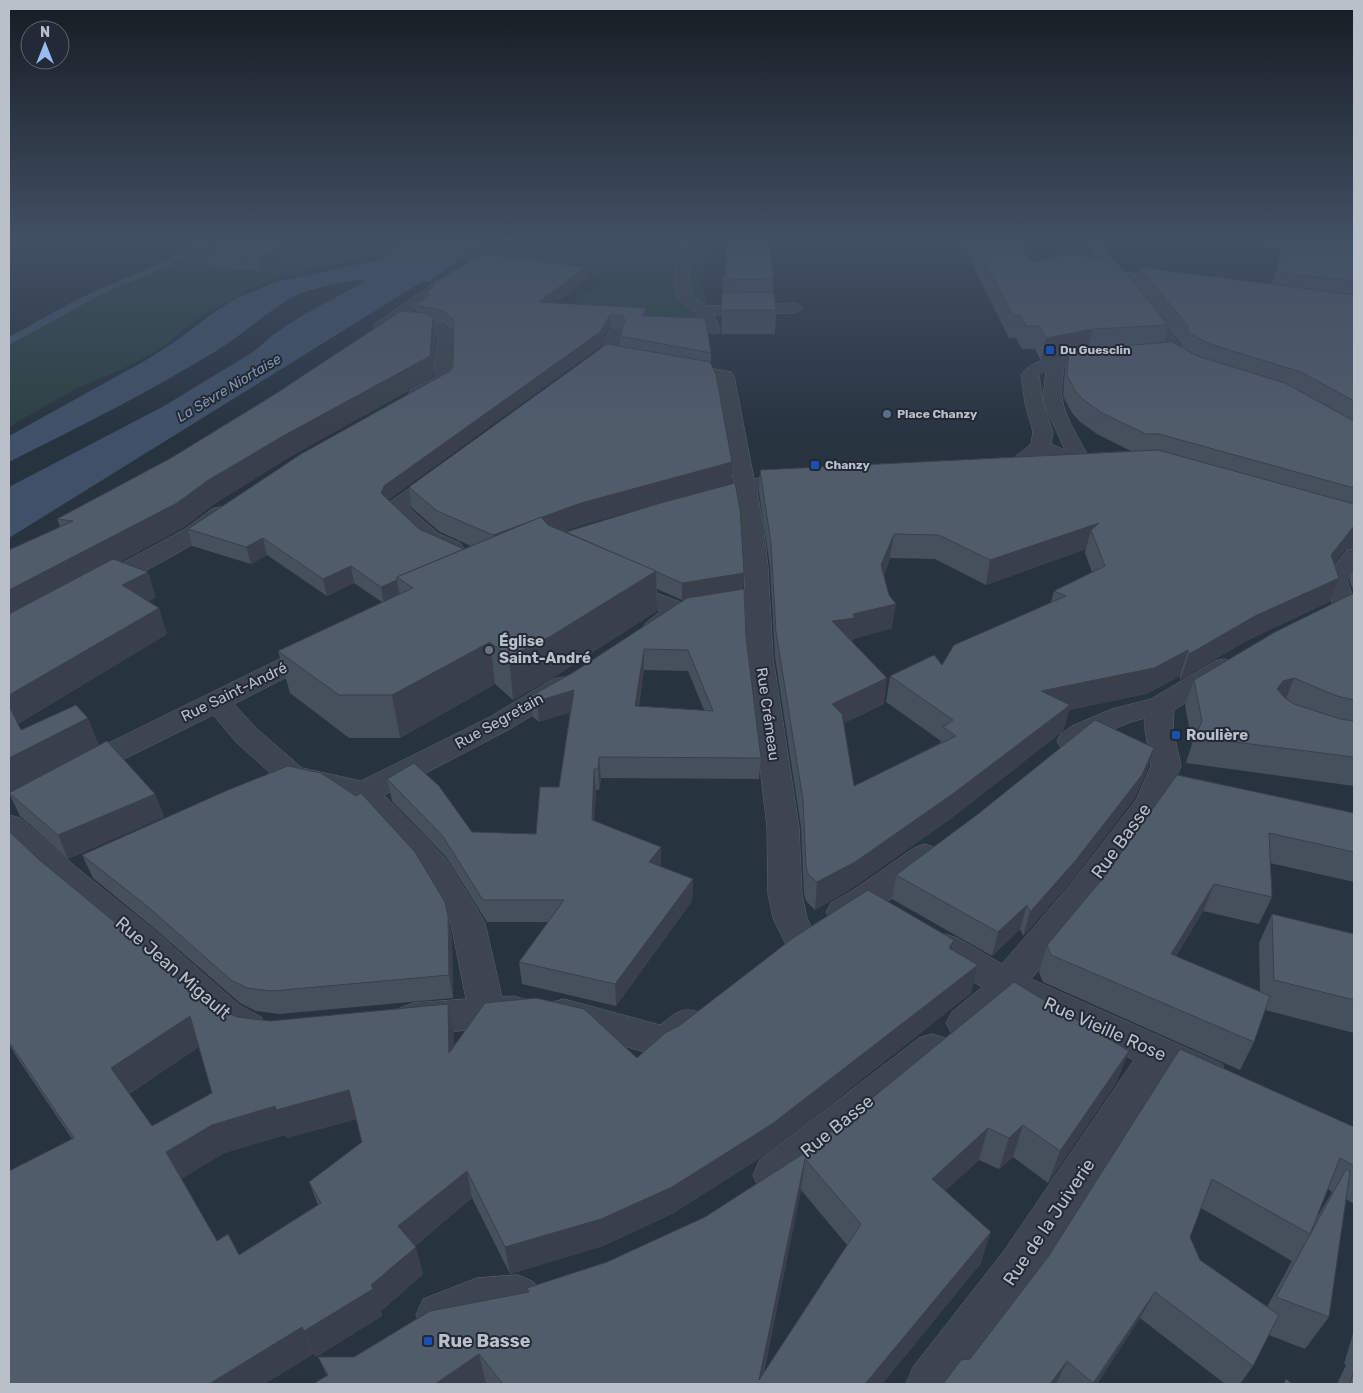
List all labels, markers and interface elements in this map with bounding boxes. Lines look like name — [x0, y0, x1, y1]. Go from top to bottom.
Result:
north arrow — [20, 20, 70, 70]
text: N — [40, 24, 50, 41]
place label: Du Guesclin — [1060, 343, 1131, 357]
marker: Du Guesclin — [1044, 344, 1056, 356]
water label: La Sèvre Niortaise — [174, 350, 284, 426]
place label: Place Chanzy — [897, 407, 977, 421]
marker: Place Chanzy — [881, 408, 893, 420]
place label: Chanzy — [825, 458, 870, 472]
marker: Chanzy — [809, 459, 821, 471]
place label: Église Saint-André — [499, 632, 591, 667]
marker: Église Saint-André — [483, 644, 495, 656]
street label: Rue Saint-André — [178, 659, 290, 725]
street label: Rue Crémeau — [753, 666, 783, 762]
street label: Rue Segretain — [452, 689, 546, 753]
place label: Roulière — [1186, 726, 1248, 744]
marker: Roulière — [1170, 729, 1182, 741]
street label: Rue Basse — [1086, 799, 1156, 883]
street label: Rue Jean Migault — [111, 912, 235, 1024]
street label: Rue Vieille Rose — [1040, 992, 1170, 1066]
street label: Rue Basse — [796, 1090, 878, 1162]
street label: Rue de la Juiverie — [998, 1154, 1100, 1290]
place label: Rue Basse — [438, 1330, 531, 1352]
marker: Rue Basse — [422, 1335, 434, 1347]

